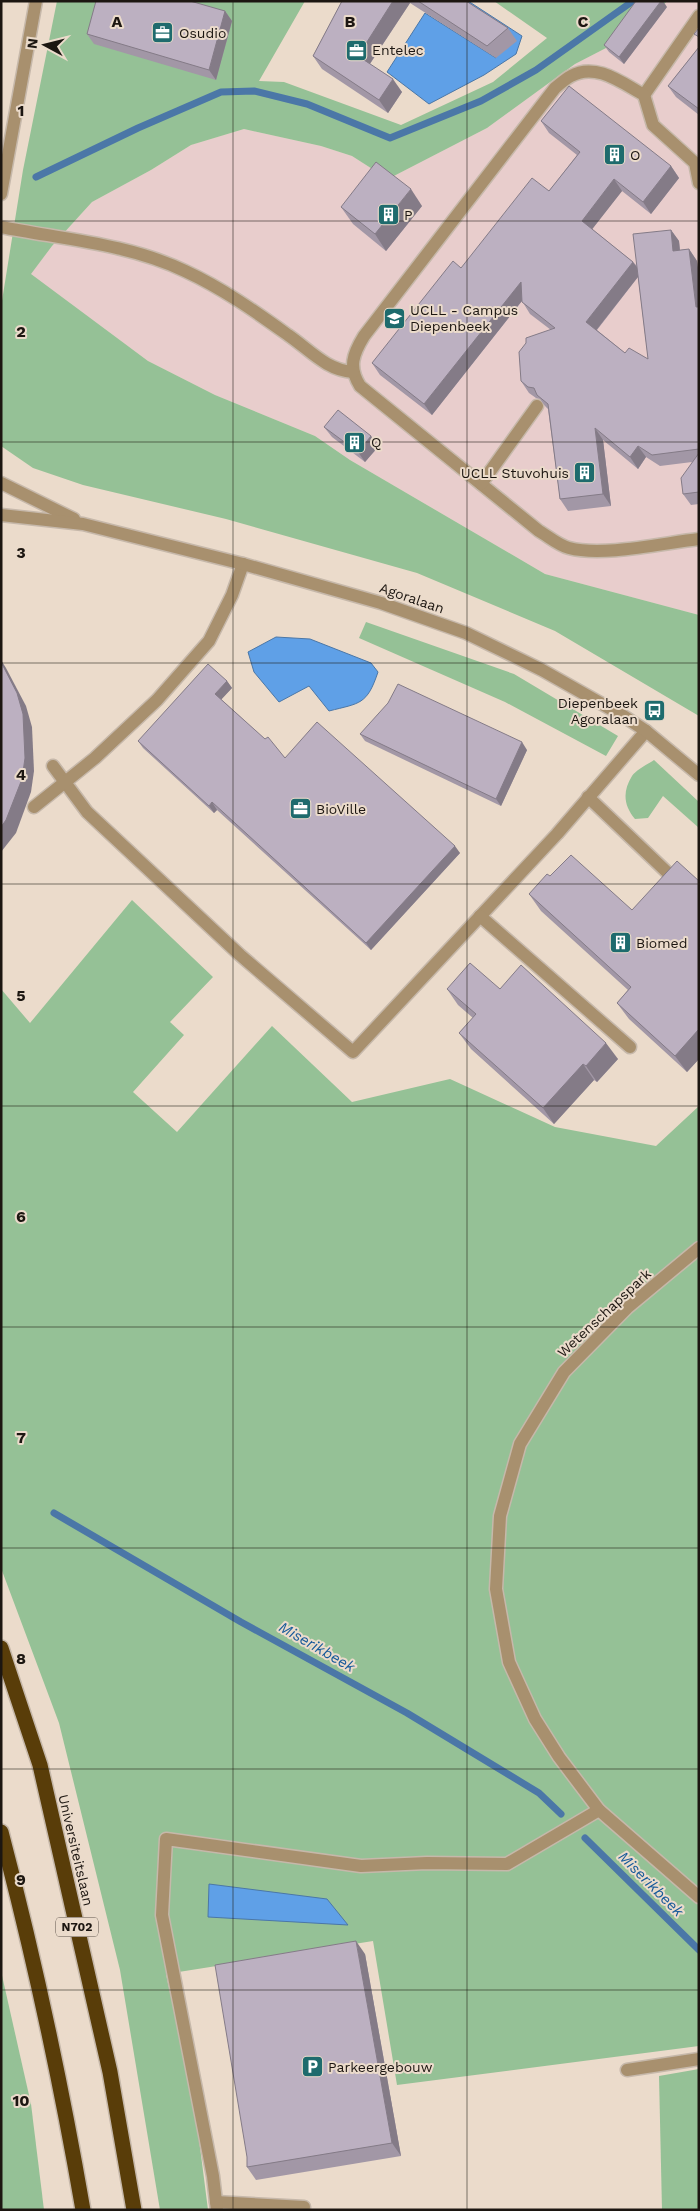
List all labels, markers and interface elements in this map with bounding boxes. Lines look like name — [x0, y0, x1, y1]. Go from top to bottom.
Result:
text: A — [112, 12, 123, 31]
text: B — [345, 12, 356, 31]
text: C — [578, 12, 589, 31]
north arrow — [20, 20, 70, 70]
office icon: Osudio — [151, 21, 175, 45]
place label: Osudio — [179, 25, 226, 41]
text: N — [24, 37, 41, 50]
office icon: Entelec — [344, 38, 368, 62]
place label: Entelec — [372, 42, 424, 58]
text: 1 — [18, 101, 24, 120]
building icon: O — [602, 143, 626, 167]
place label: O — [630, 147, 640, 163]
building icon: P — [376, 203, 400, 227]
place label: P — [404, 207, 413, 223]
place label: UCLL - Campus Diepenbeek — [410, 302, 518, 334]
school or university icon: UCLL - Campus Diepenbeek — [382, 306, 406, 330]
text: 2 — [16, 322, 26, 341]
building icon: Q — [343, 430, 367, 454]
place label: Q — [371, 434, 381, 450]
building icon: UCLL Stuvohuis — [573, 461, 597, 485]
place label: UCLL Stuvohuis — [461, 465, 569, 481]
text: 3 — [16, 543, 26, 562]
street label: Agoralaan — [378, 579, 446, 617]
place label: Diepenbeek Agoralaan — [558, 695, 638, 727]
bus stop icon: Diepenbeek Agoralaan — [642, 699, 666, 723]
text: 4 — [16, 765, 26, 784]
office icon: BioVille — [288, 797, 312, 821]
place label: BioVille — [316, 801, 366, 817]
building icon: Biomed — [608, 931, 632, 955]
place label: Biomed — [636, 935, 687, 951]
text: 5 — [16, 986, 26, 1005]
text: 6 — [16, 1207, 26, 1226]
street label: Wetenschapspark — [554, 1266, 654, 1360]
text: 7 — [16, 1428, 26, 1447]
water label: Miserikbeek — [276, 1618, 359, 1676]
text: 8 — [16, 1649, 26, 1668]
street label: Universiteitslaan — [55, 1793, 97, 1907]
water label: Miserikbeek — [615, 1848, 688, 1921]
text: 9 — [16, 1870, 26, 1889]
road number: N702 — [56, 1918, 98, 1936]
parking icon: Parkeergebouw — [300, 2055, 324, 2079]
place label: Parkeergebouw — [328, 2059, 433, 2075]
text: 10 — [12, 2091, 30, 2110]

